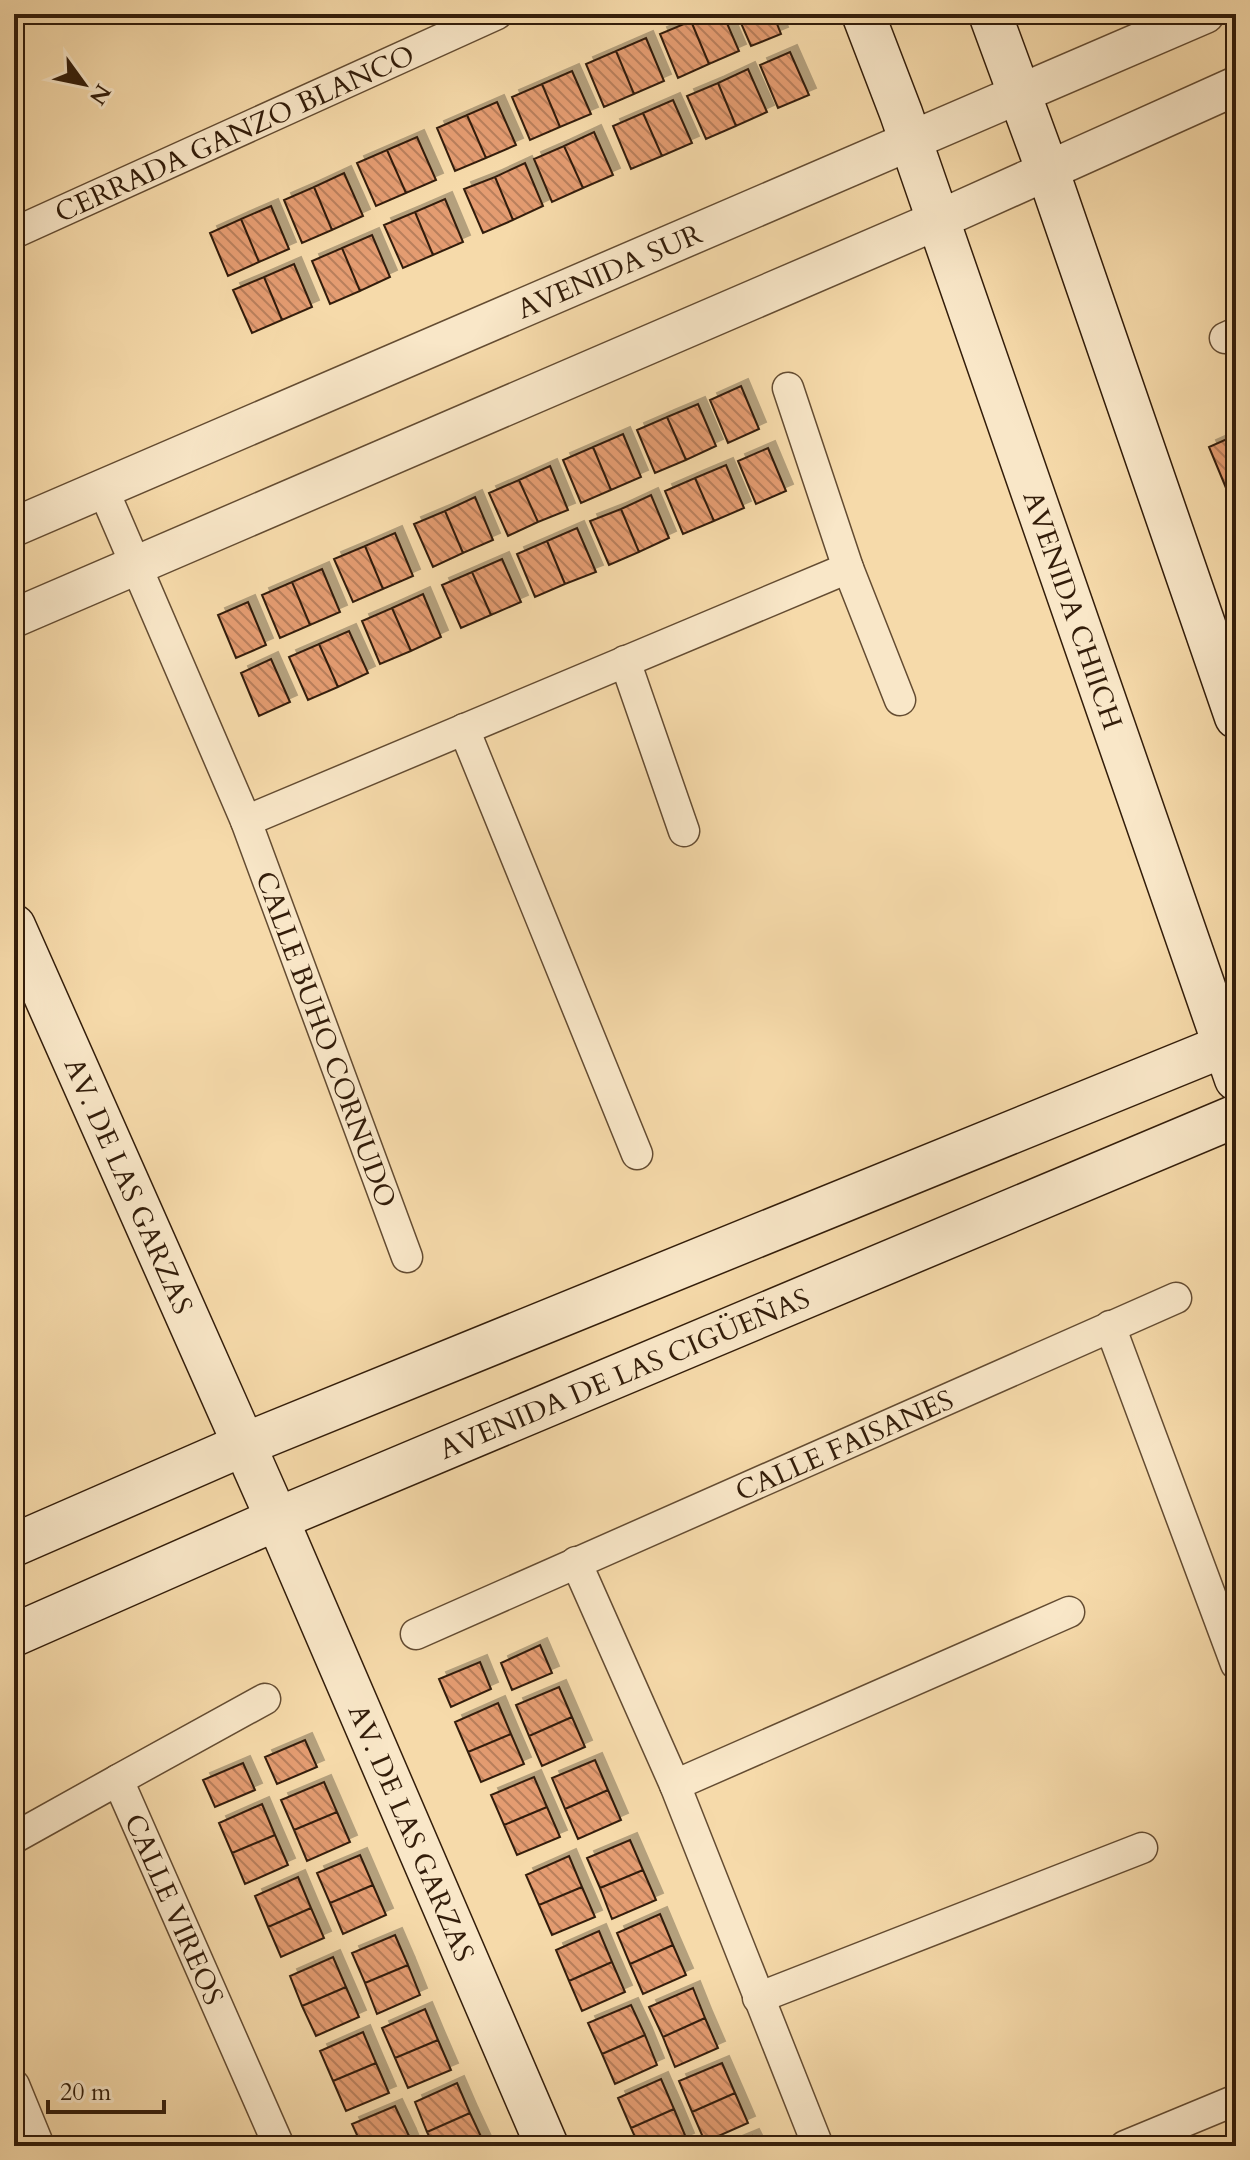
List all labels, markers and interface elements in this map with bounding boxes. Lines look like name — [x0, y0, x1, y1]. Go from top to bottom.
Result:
street label: CERRADA GANZO BLANCO — [49, 38, 419, 228]
north arrow — [44, 44, 124, 124]
street label: AVENIDA SUR — [511, 215, 708, 328]
street label: AVENIDA CHIICH — [1013, 486, 1131, 735]
street label: CALLE BUHO CORNUDO — [246, 866, 405, 1213]
street label: AV. DE LAS GARZAS — [55, 1052, 202, 1320]
street label: AVENIDA DE LAS CIGÜEÑAS — [433, 1279, 816, 1469]
street label: CALLE FAISANES — [729, 1381, 959, 1511]
street label: AV. DE LAS GARZAS — [339, 1698, 483, 1967]
street label: CALLE VIREOS — [115, 1808, 233, 2011]
scale bar — [48, 2064, 164, 2114]
text: 20 m — [60, 2076, 112, 2109]

